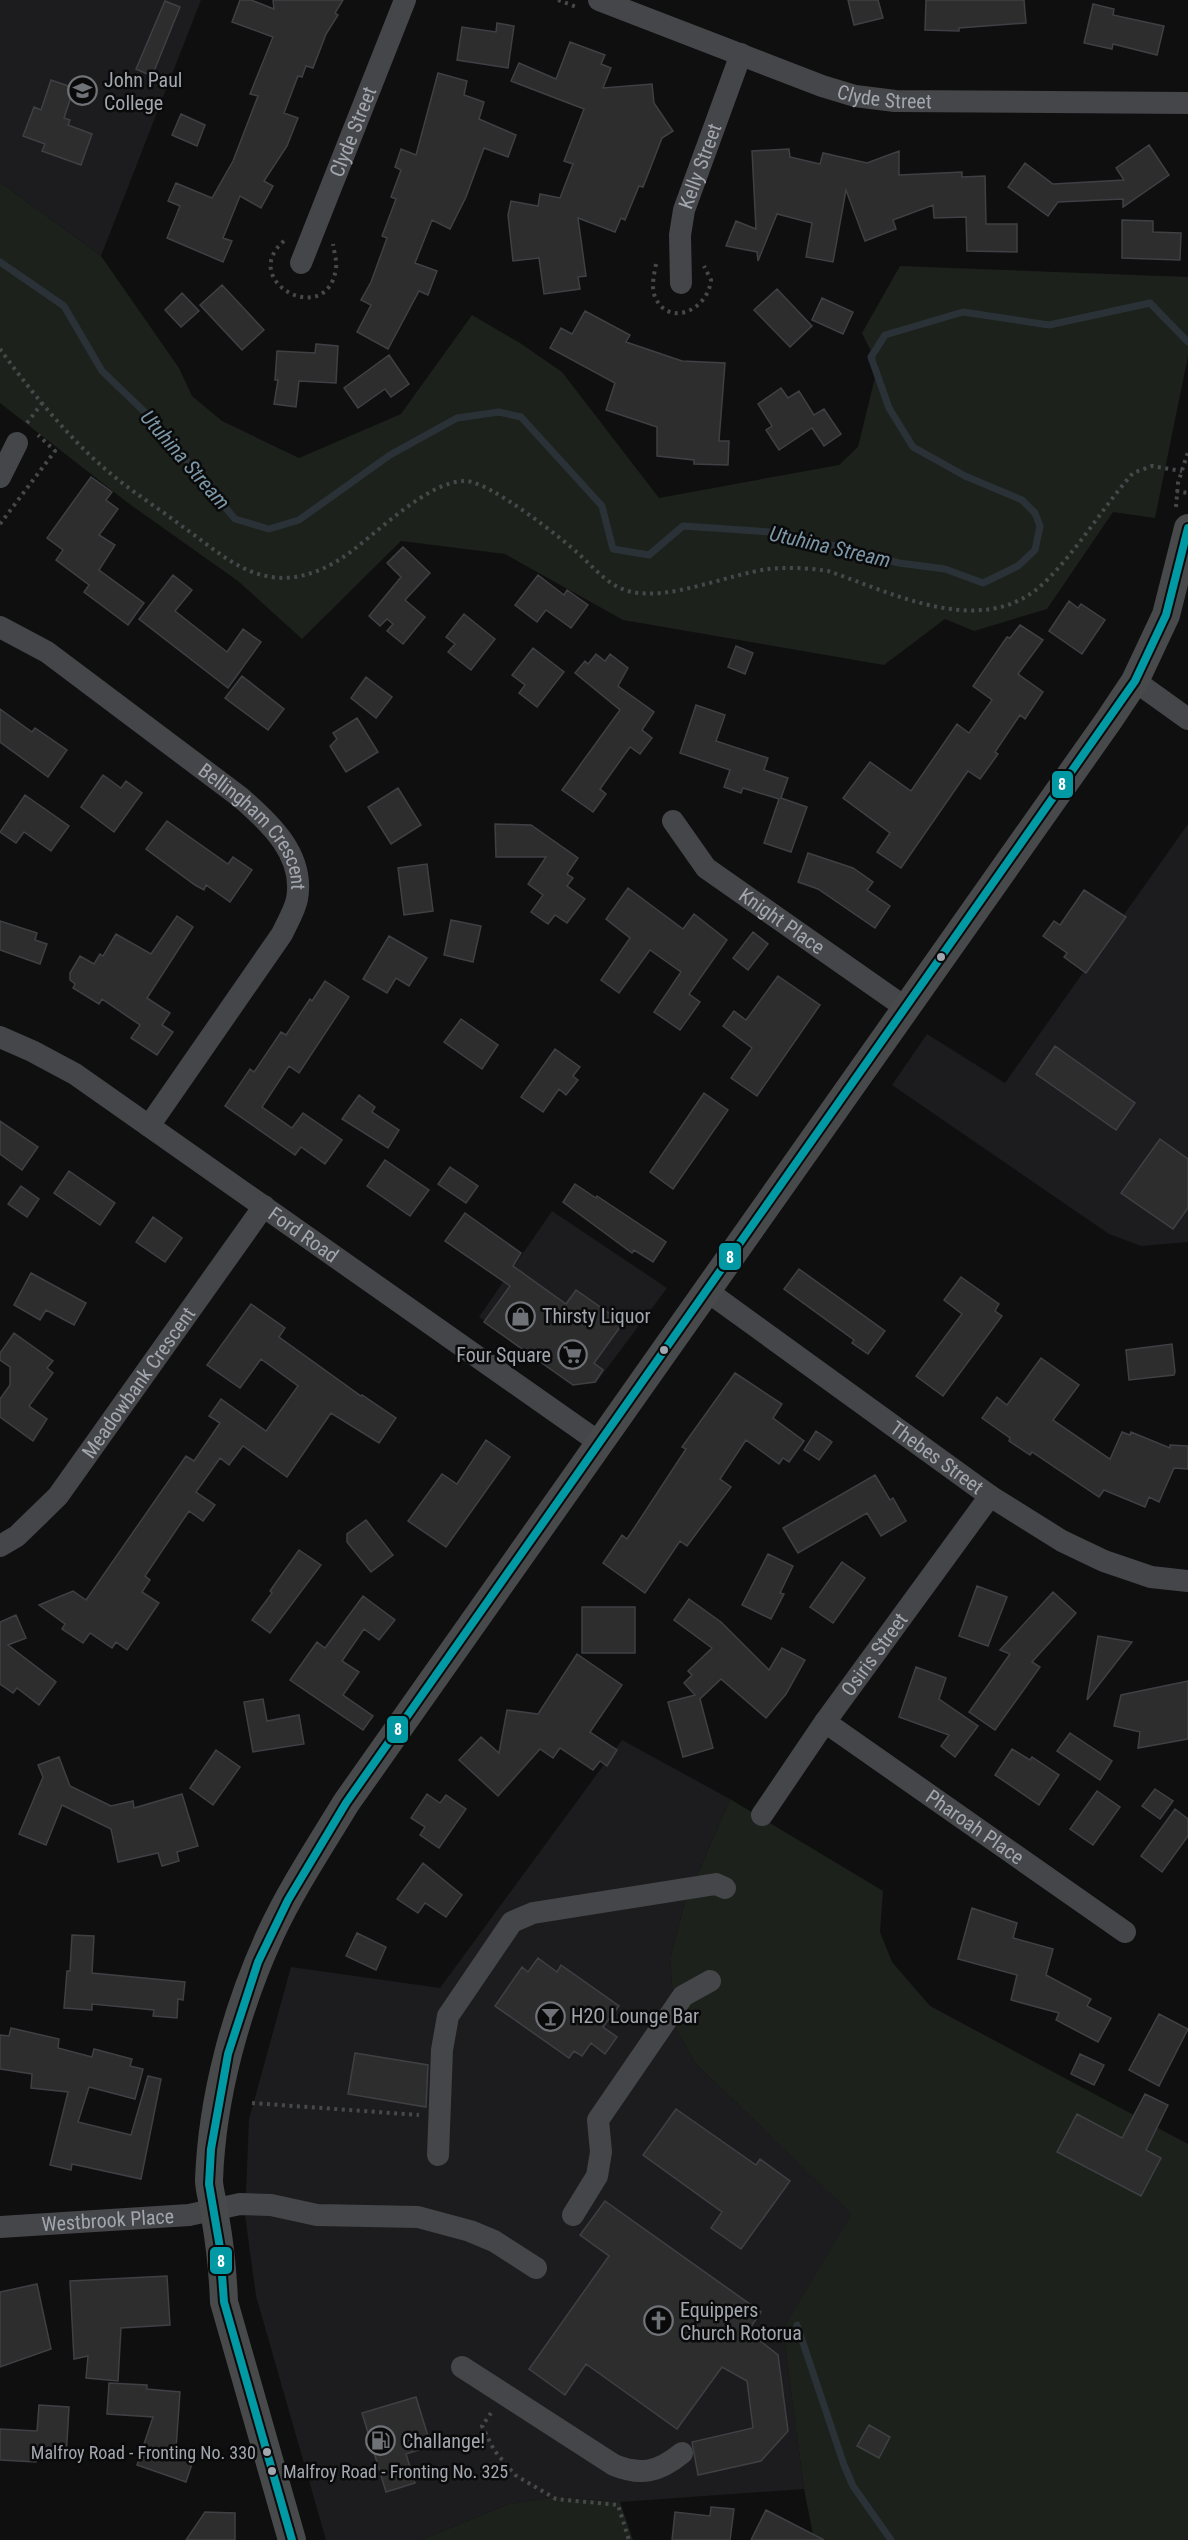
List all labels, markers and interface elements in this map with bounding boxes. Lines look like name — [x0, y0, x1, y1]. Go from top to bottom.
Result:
place label: John Paul College — [104, 68, 182, 115]
school or university icon: John Paul College — [67, 75, 99, 107]
street label: Clyde Street — [834, 79, 932, 113]
street label: Clyde Street — [324, 83, 381, 180]
street label: Kelly Street — [673, 120, 727, 212]
water label: Utuhina Stream — [135, 406, 235, 514]
water label: Utuhina Stream — [767, 521, 893, 573]
street label: Bellingham Crescent — [194, 758, 310, 890]
line badge: 8 — [1051, 770, 1074, 799]
text: 8 — [1058, 775, 1066, 794]
street label: Knight Place — [734, 883, 829, 959]
unlabelled marker — [935, 951, 947, 963]
street label: Ford Road — [264, 1202, 343, 1267]
line badge: 8 — [718, 1242, 742, 1271]
text: 8 — [726, 1248, 734, 1267]
shop icon: Thirsty Liquor — [505, 1300, 537, 1332]
street label: Meadowbank Crescent — [77, 1302, 200, 1463]
place label: Thirsty Liquor — [542, 1304, 651, 1328]
supermarket icon: Four Square — [556, 1339, 588, 1371]
place label: Four Square — [456, 1343, 551, 1367]
unlabelled marker — [658, 1344, 670, 1356]
street label: Thebes Street — [886, 1416, 988, 1499]
street label: Osiris Street — [836, 1608, 913, 1701]
line badge: 8 — [386, 1715, 409, 1744]
text: 8 — [394, 1720, 402, 1739]
street label: Pharoah Place — [921, 1784, 1029, 1869]
bar icon: H2O Lounge Bar — [534, 2000, 566, 2032]
place label: H2O Lounge Bar — [571, 2004, 699, 2028]
street label: Westbrook Place — [41, 2204, 175, 2236]
line badge: 8 — [209, 2246, 233, 2275]
text: 8 — [217, 2252, 225, 2271]
place label: Equippers Church Rotorua — [680, 2298, 802, 2345]
church icon: Equippers Church Rotorua — [643, 2305, 675, 2337]
fuel station icon: Challange! — [365, 2425, 397, 2457]
place label: Challange! — [402, 2429, 485, 2453]
place label: Malfroy Road - Fronting No. 330 — [31, 2442, 256, 2463]
marker: Malfroy Road - Fronting No. 330 — [261, 2446, 273, 2458]
place label: Malfroy Road - Fronting No. 325 — [283, 2461, 508, 2482]
marker: Malfroy Road - Fronting No. 325 — [266, 2465, 278, 2477]

